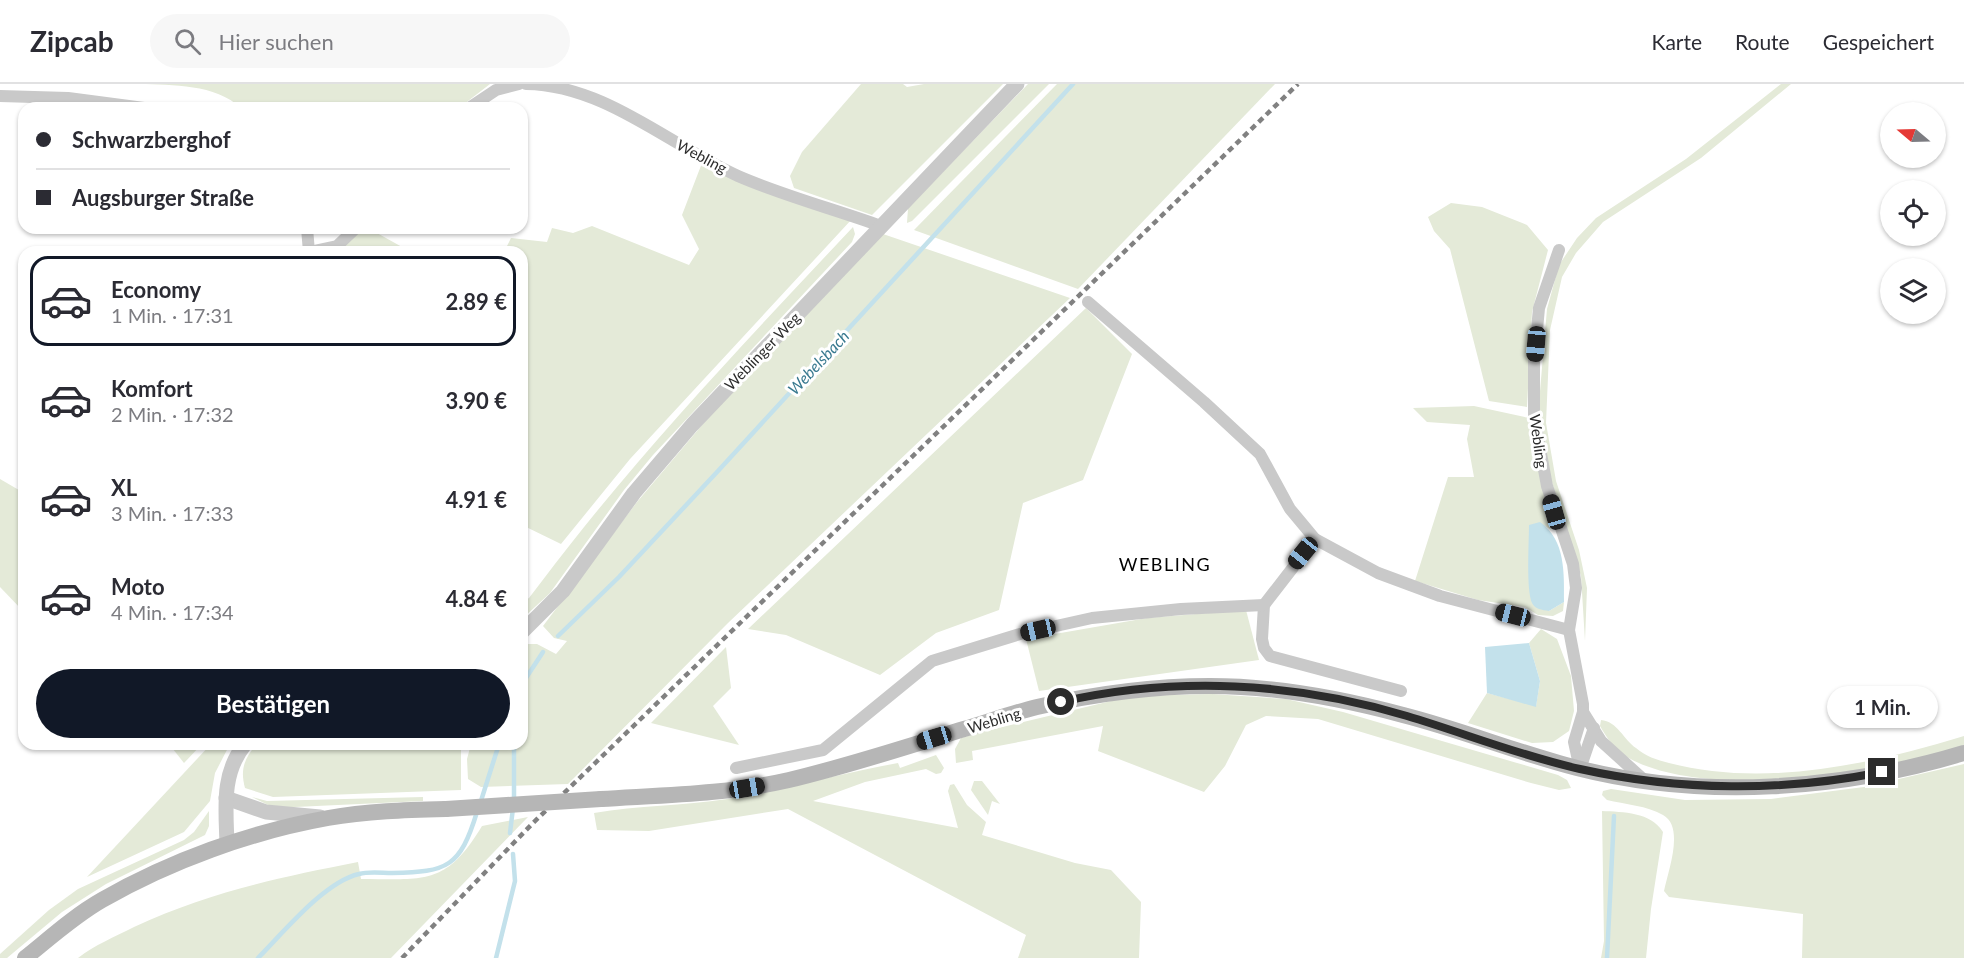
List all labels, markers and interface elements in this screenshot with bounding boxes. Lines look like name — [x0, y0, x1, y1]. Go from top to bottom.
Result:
search box — [150, 14, 570, 68]
text: Zipcab — [30, 24, 114, 58]
icon: search — [171, 25, 204, 58]
text: Hier suchen — [219, 28, 334, 55]
text: Karte — [1652, 29, 1702, 54]
text: Route — [1735, 29, 1790, 54]
text: Gespeichert — [1823, 29, 1934, 54]
north arrow — [1880, 102, 1946, 168]
map controls — [1880, 102, 1946, 324]
text: Schwarzberghof — [72, 126, 231, 153]
street label: Webling — [674, 135, 730, 177]
button: locate — [1880, 180, 1946, 246]
text: Augsburger Straße — [72, 184, 254, 211]
button: layers — [1880, 258, 1946, 324]
icon: car — [39, 274, 93, 328]
text: Economy — [111, 276, 201, 303]
text: 2.89 € — [445, 288, 507, 315]
text: 1 Min. · 17:31 — [111, 303, 234, 327]
street label: Weblinger Weg — [720, 308, 804, 394]
car — [1525, 325, 1547, 363]
water label: Webelsbach — [784, 326, 852, 398]
icon: car — [39, 373, 93, 427]
text: Komfort — [111, 375, 193, 402]
text: 3.90 € — [445, 387, 507, 414]
text: 2 Min. · 17:32 — [111, 402, 234, 426]
street label: Webling — [1526, 413, 1552, 469]
icon: car — [39, 472, 93, 526]
text: XL — [111, 474, 137, 501]
text: 4.91 € — [445, 486, 507, 513]
car — [1540, 492, 1568, 532]
text: 3 Min. · 17:33 — [111, 501, 234, 525]
car — [1285, 533, 1321, 573]
district label: WEBLING — [1119, 553, 1211, 575]
icon: car — [39, 571, 93, 625]
text: Moto — [111, 573, 165, 600]
text: 4.84 € — [445, 585, 507, 612]
text: 4 Min. · 17:34 — [111, 600, 234, 624]
car — [1493, 602, 1533, 628]
car — [1018, 617, 1058, 643]
button: Bestätigen — [36, 669, 510, 738]
callout: 1 Min. — [1826, 685, 1938, 727]
route start — [1047, 688, 1074, 715]
text: 1 Min. — [1854, 695, 1911, 719]
street label: Webling — [965, 703, 1023, 737]
car — [914, 724, 954, 752]
route end — [1868, 758, 1895, 785]
car — [728, 776, 766, 800]

